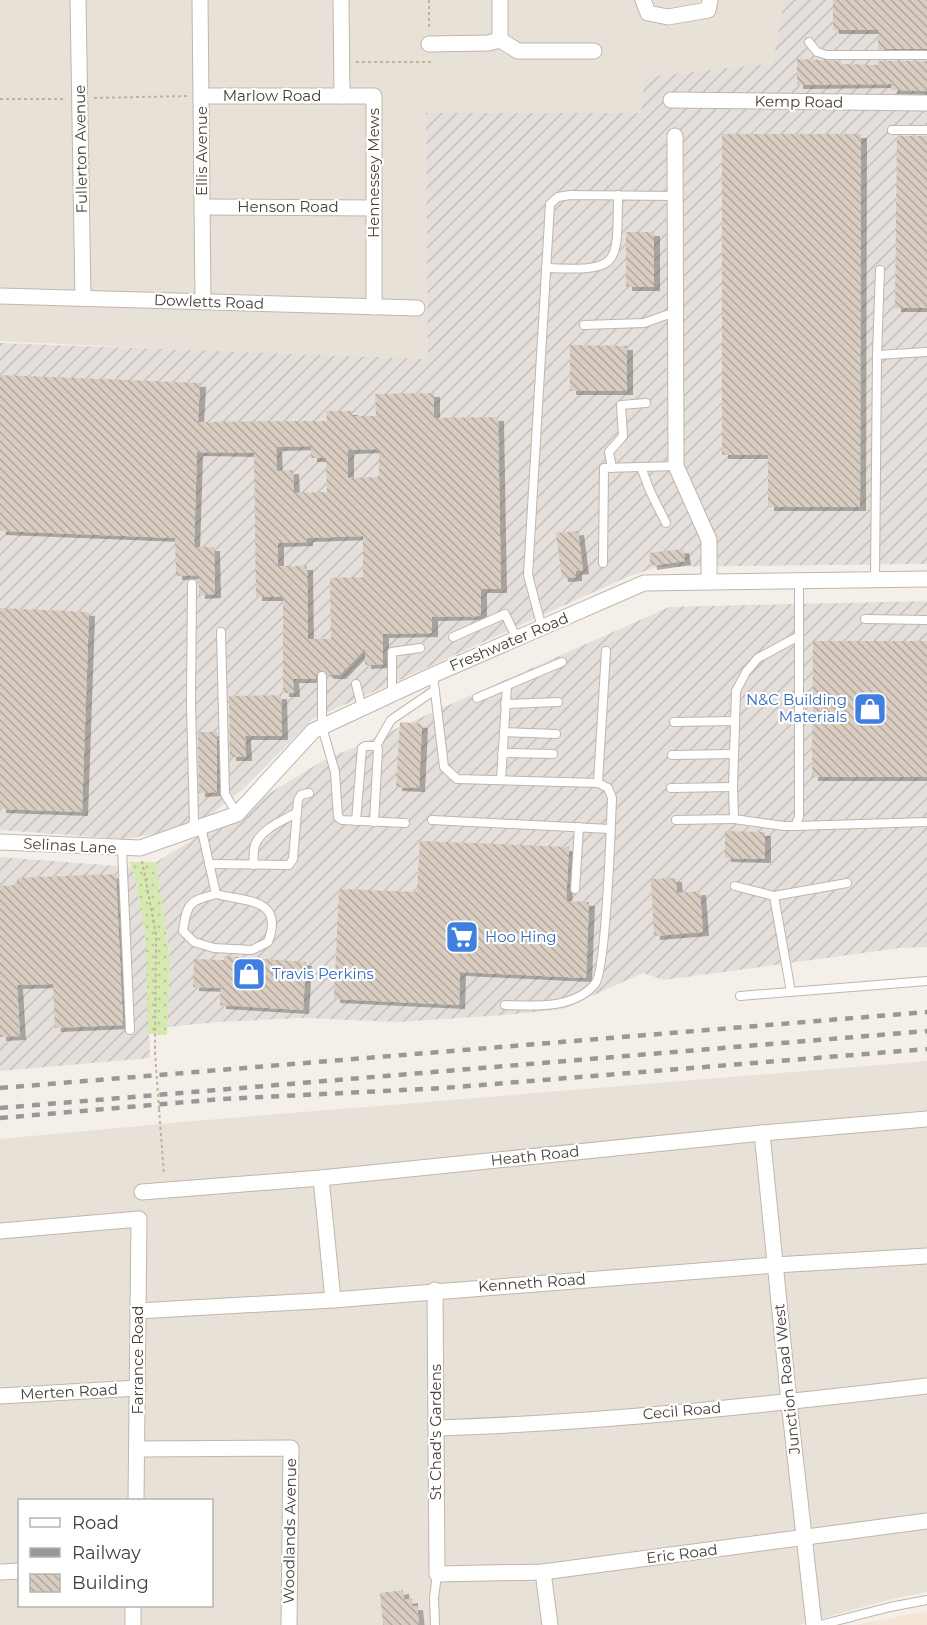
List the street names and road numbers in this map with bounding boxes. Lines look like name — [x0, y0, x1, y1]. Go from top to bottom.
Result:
street label: Fullerton Avenue — [70, 85, 91, 213]
street label: Marlow Road — [223, 86, 321, 105]
street label: Kemp Road — [755, 91, 843, 112]
street label: Ellis Avenue — [192, 106, 211, 196]
street label: Hennessey Mews — [364, 108, 383, 238]
street label: Henson Road — [237, 197, 339, 216]
street label: Dowletts Road — [154, 290, 264, 313]
street label: Freshwater Road — [446, 608, 571, 675]
street label: Selinas Lane — [23, 834, 117, 857]
street label: Heath Road — [490, 1141, 580, 1170]
street label: Kenneth Road — [477, 1269, 587, 1296]
street label: Junction Road West — [769, 1303, 804, 1456]
street label: Farrance Road — [128, 1306, 147, 1414]
street label: St Chad's Gardens — [426, 1364, 445, 1500]
street label: Merten Road — [20, 1379, 118, 1404]
street label: Cecil Road — [642, 1398, 722, 1423]
street label: Woodlands Avenue — [279, 1458, 300, 1604]
street label: Eric Road — [645, 1540, 719, 1567]

